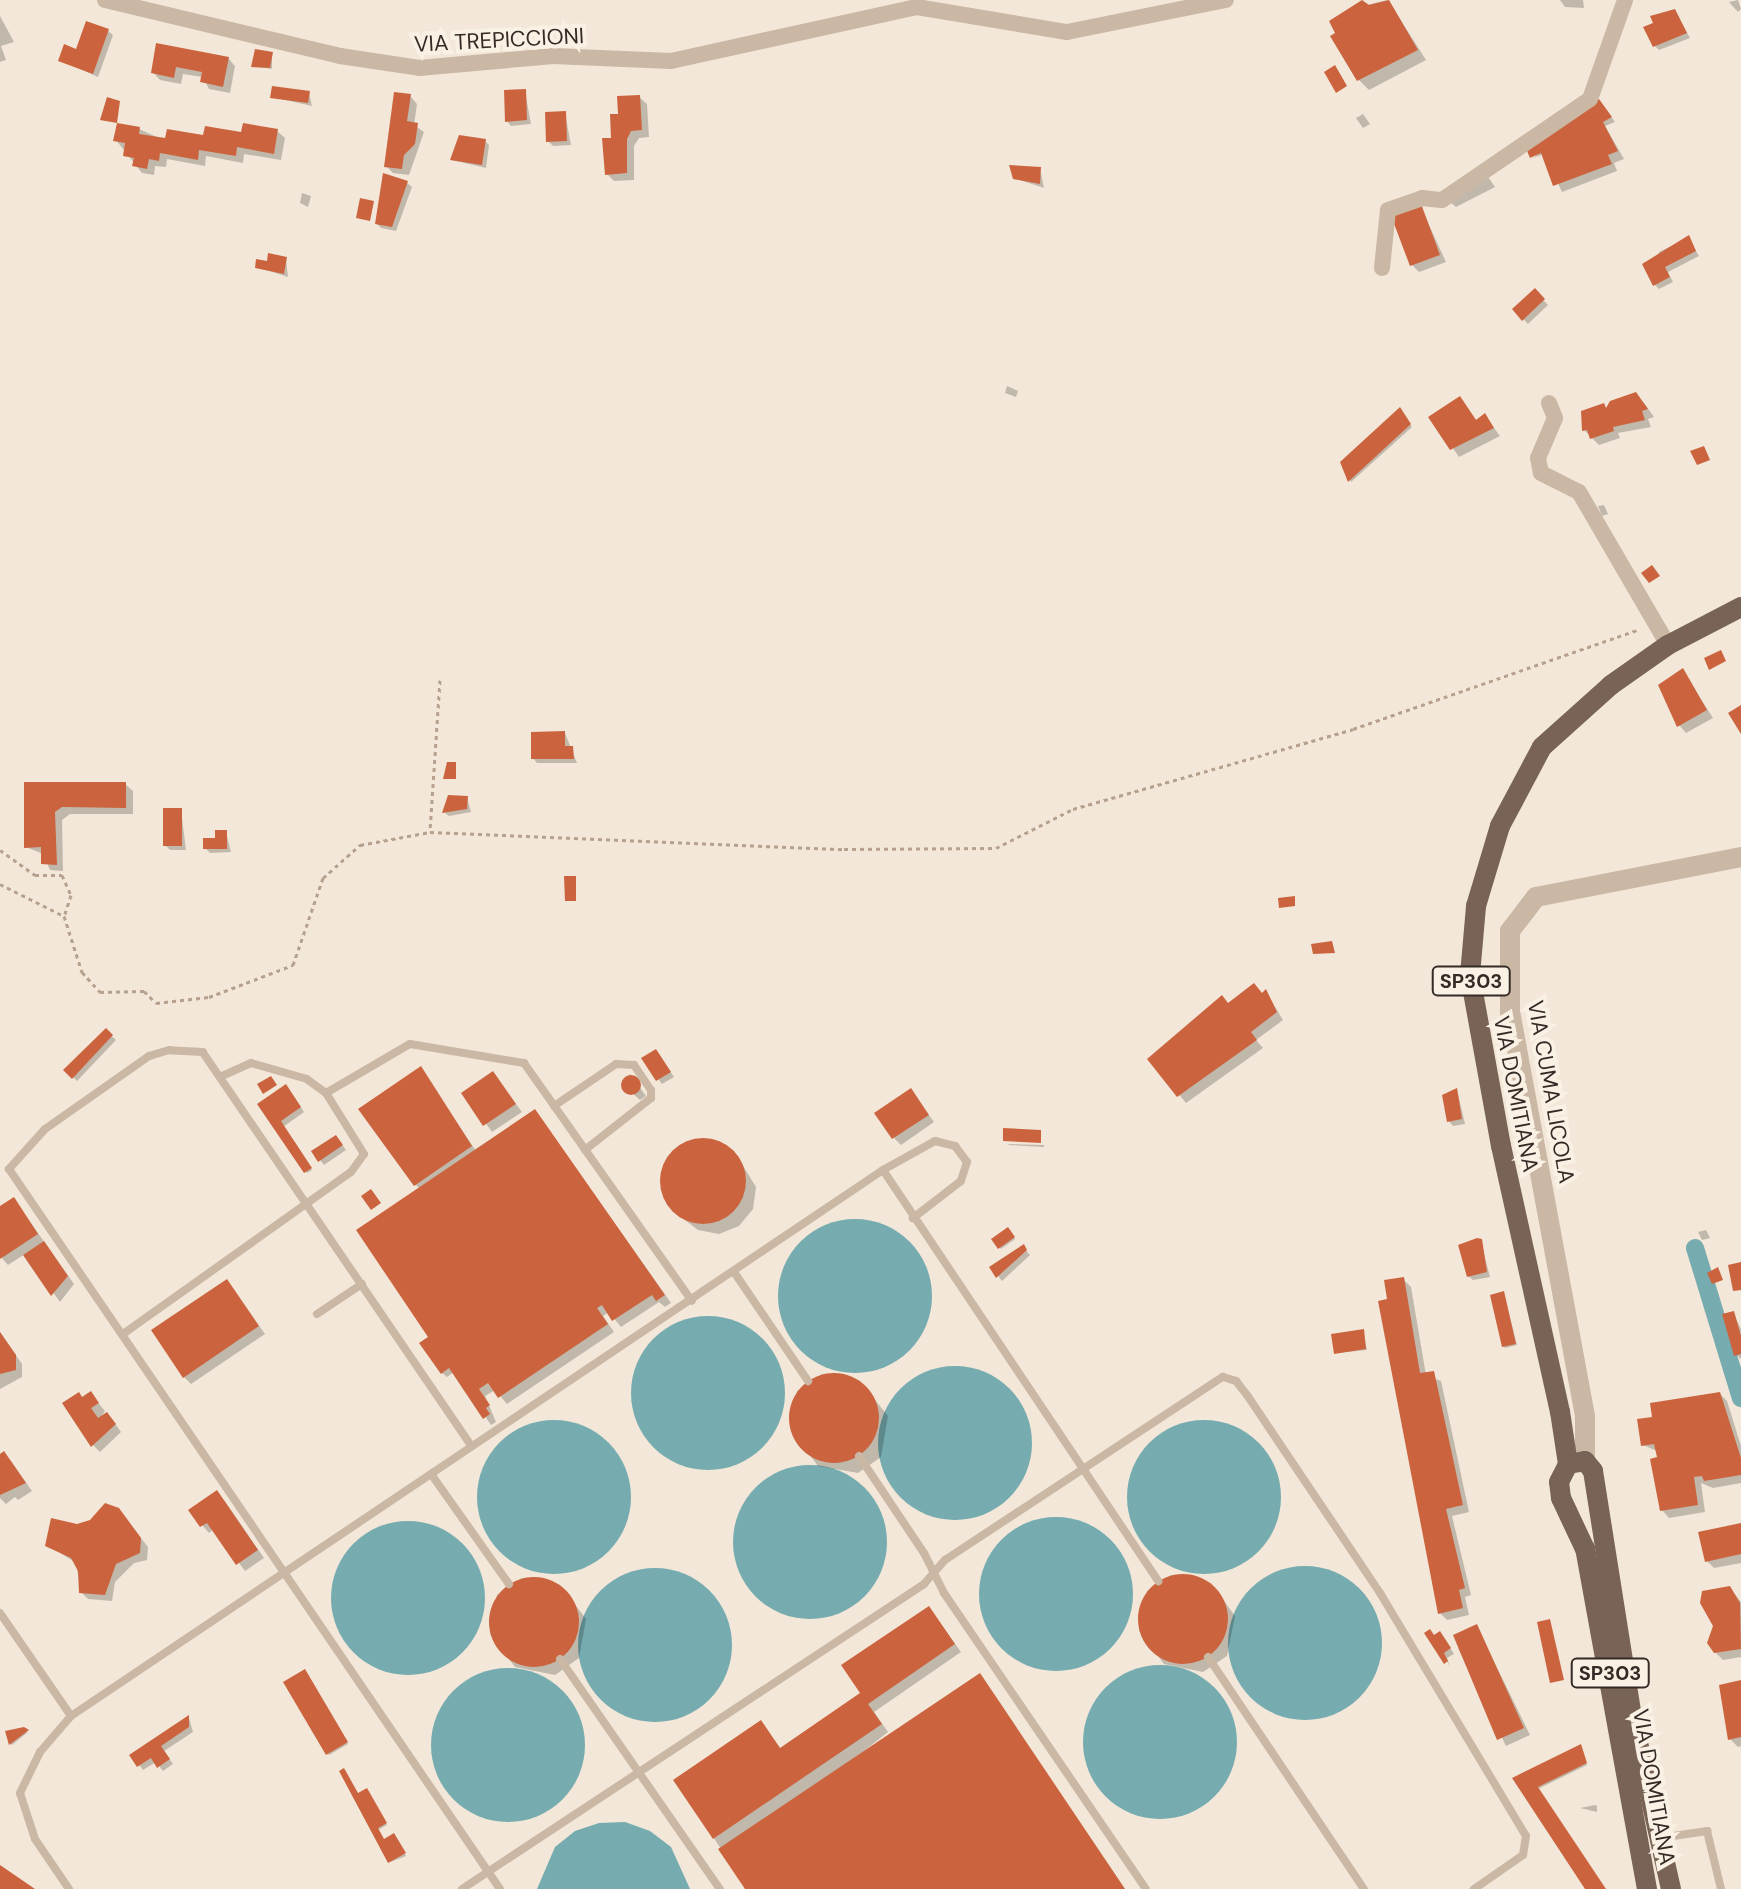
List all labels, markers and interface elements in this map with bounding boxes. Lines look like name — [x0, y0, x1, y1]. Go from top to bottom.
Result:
street label: VIA TREPICCIONI — [413, 22, 585, 58]
road number: SP303 — [1431, 965, 1511, 997]
street label: VIA CUMA LICOLA — [1522, 999, 1580, 1185]
street label: VIA DOMITIANA — [1488, 1014, 1544, 1174]
road number: SP303 — [1570, 1657, 1650, 1689]
street label: VIA DOMITIANA — [1627, 1707, 1681, 1867]

